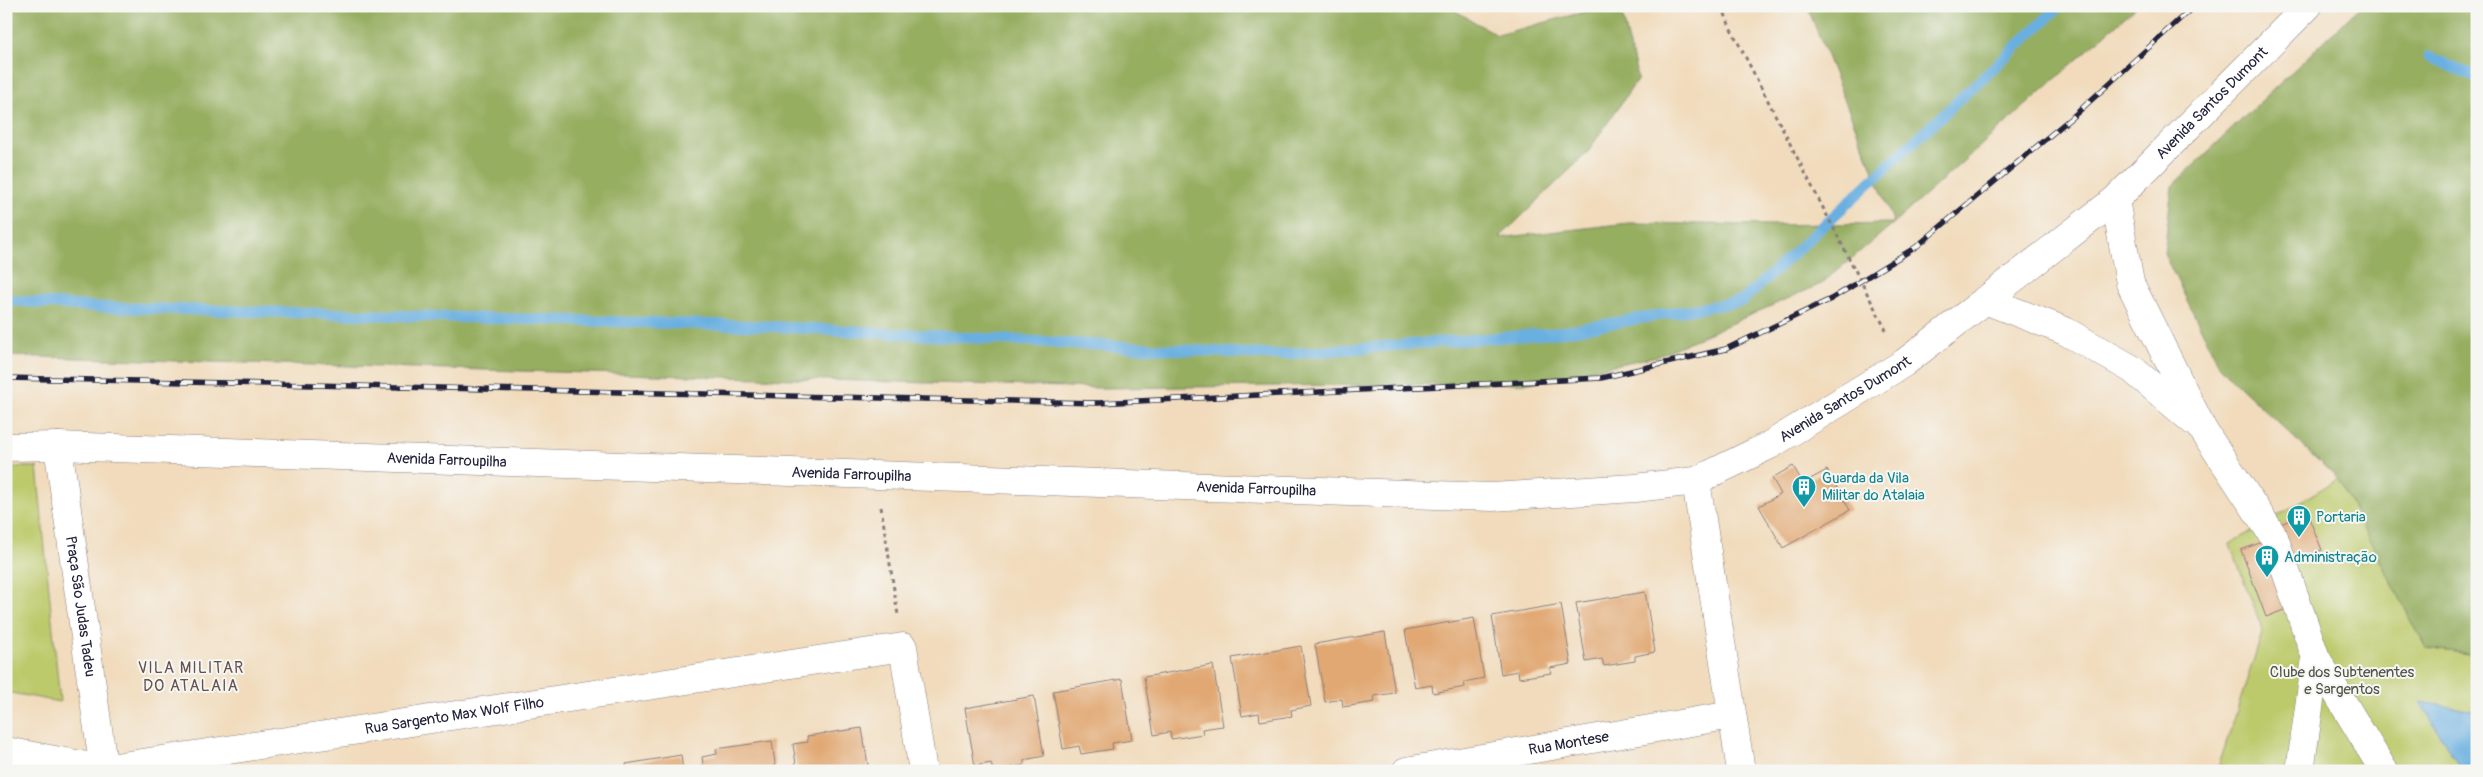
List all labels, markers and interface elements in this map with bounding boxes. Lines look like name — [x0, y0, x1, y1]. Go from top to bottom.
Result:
street label: Avenida Santos Dumont — [2152, 42, 2273, 163]
street label: Avenida Santos Dumont — [1776, 351, 1916, 447]
street label: Avenida Farroupilha — [386, 449, 507, 472]
street label: Avenida Farroupilha — [791, 463, 912, 486]
place label: Guarda da Vila Militar do Atalaia — [1822, 469, 1925, 505]
building icon: Guarda da Vila Militar do Atalaia — [1791, 474, 1817, 508]
street label: Avenida Farroupilha — [1196, 477, 1317, 501]
building icon: Portaria — [2286, 504, 2312, 538]
place label: Portaria — [2316, 508, 2366, 527]
street label: Praça São Judas Tadeu — [61, 535, 100, 678]
building icon: Administração — [2254, 544, 2280, 578]
place label: Administração — [2284, 548, 2377, 567]
district label: VILA MILITAR DO ATALAIA — [138, 658, 244, 696]
park label: Clube dos Subtenentes e Sargentos — [2270, 663, 2414, 699]
street label: Rua Sargento Max Wolf Filho — [364, 693, 545, 739]
street label: Rua Montese — [1527, 727, 1611, 760]

